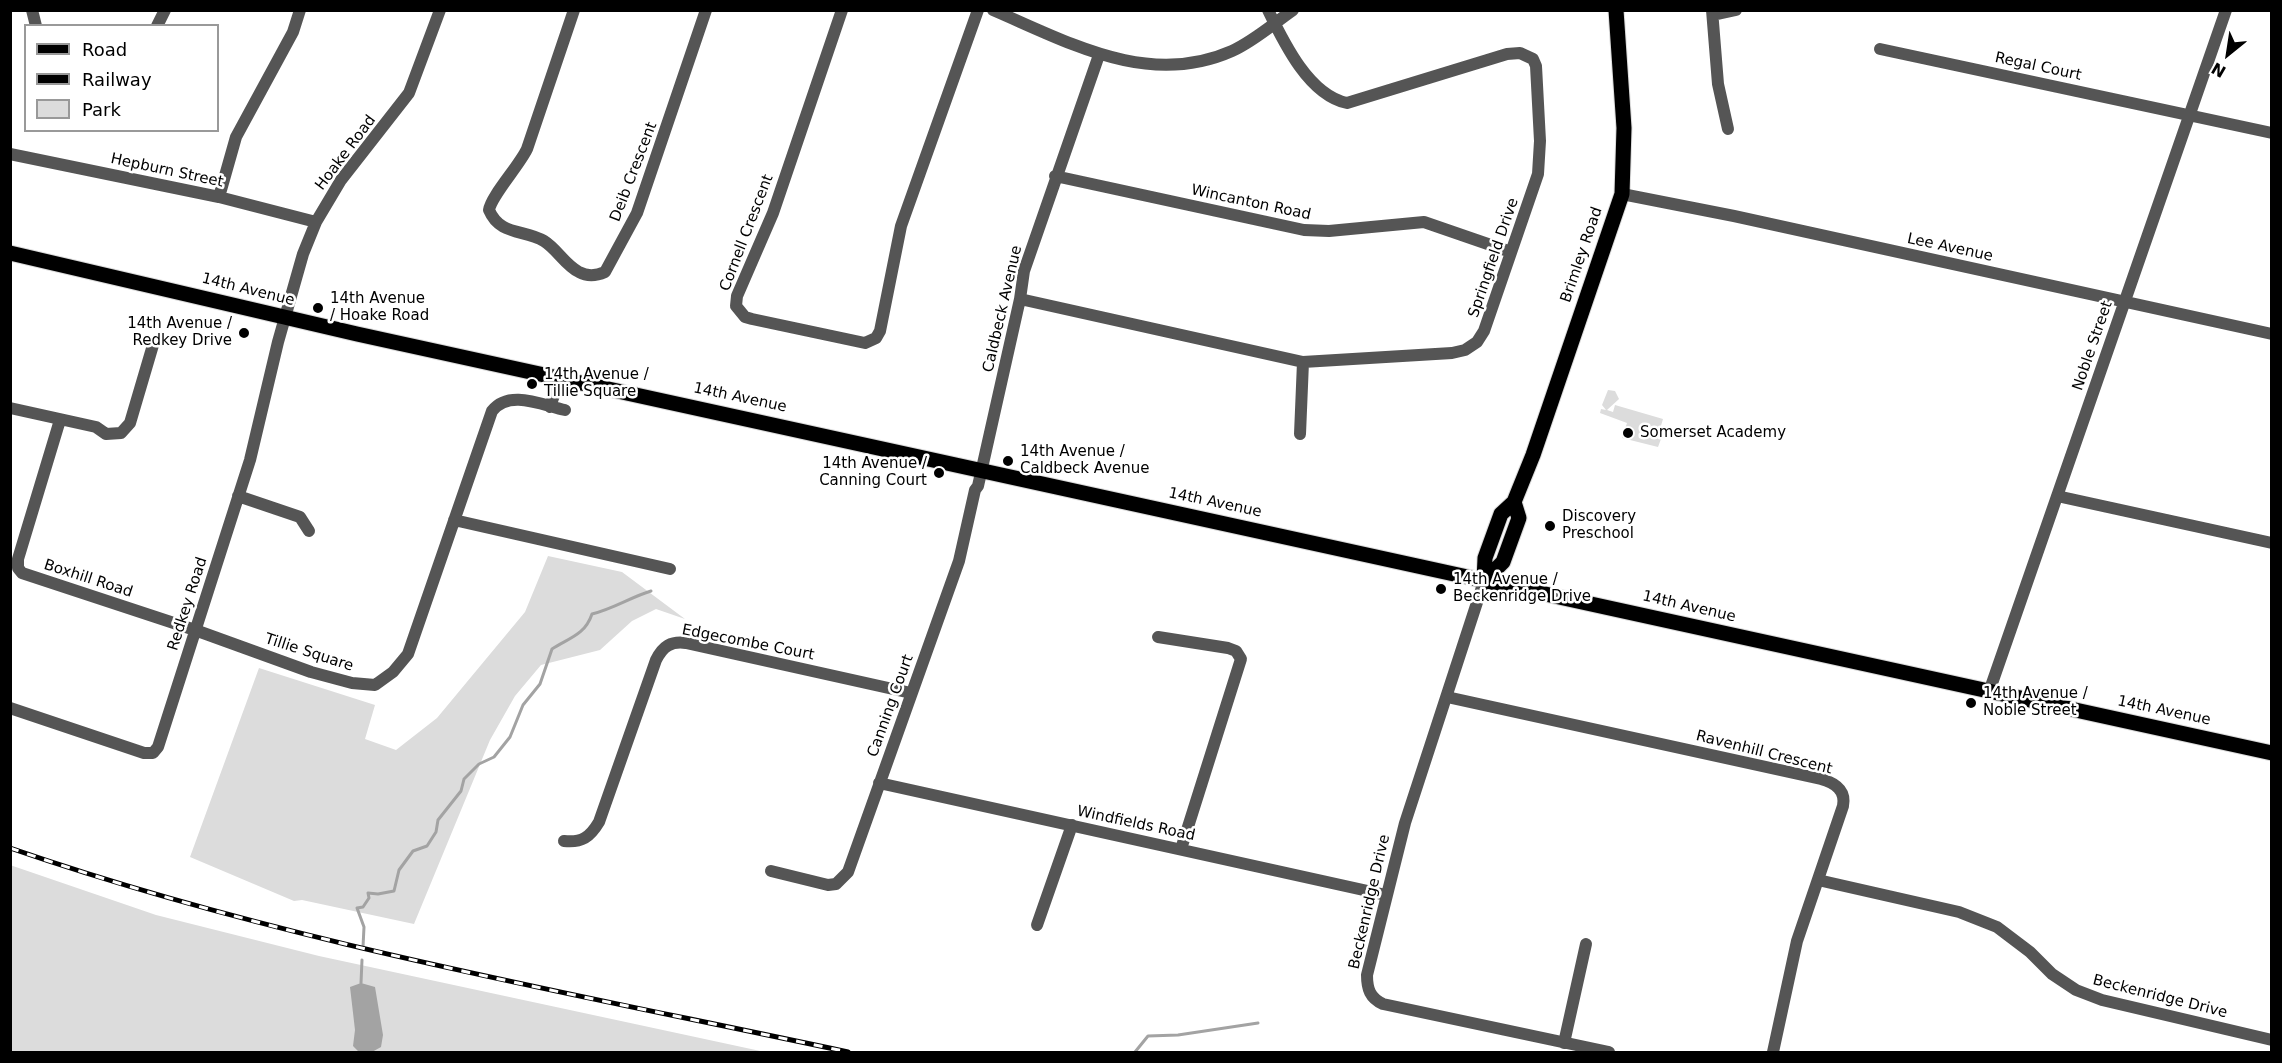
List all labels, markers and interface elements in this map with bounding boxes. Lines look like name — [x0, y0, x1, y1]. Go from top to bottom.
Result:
legend — [24, 24, 219, 132]
north arrow — [2198, 24, 2258, 84]
text: Road — [82, 39, 127, 60]
street label: Regal Court — [1993, 49, 2083, 85]
text: N — [2208, 58, 2229, 82]
text: Railway — [82, 69, 152, 90]
text: Park — [82, 99, 121, 120]
street label: Hoake Road — [312, 112, 380, 194]
street label: Deib Crescent — [607, 120, 661, 224]
street label: Hepburn Street — [109, 150, 225, 192]
street label: Cornell Crescent — [716, 172, 778, 294]
street label: Wincanton Road — [1189, 182, 1313, 224]
street label: Springfield Drive — [1465, 196, 1523, 320]
street label: Brimley Road — [1557, 205, 1607, 305]
street label: Lee Avenue — [1906, 230, 1994, 266]
street label: Caldbeck Avenue — [980, 244, 1026, 374]
street label: 14th Avenue — [200, 270, 296, 310]
place label: 14th Avenue / Hoake Road — [330, 290, 429, 325]
street label: Noble Street — [2069, 299, 2117, 393]
marker: 14th Avenue / Hoake Road — [311, 301, 325, 315]
place label: 14th Avenue / Redkey Drive — [127, 315, 232, 350]
marker: 14th Avenue / Redkey Drive — [237, 326, 251, 340]
place label: 14th Avenue / Tillie Square — [544, 366, 649, 401]
marker: 14th Avenue / Tillie Square — [525, 377, 539, 391]
street label: 14th Avenue — [692, 379, 788, 417]
place label: Somerset Academy — [1640, 424, 1786, 442]
marker: Somerset Academy — [1621, 426, 1635, 440]
place label: 14th Avenue / Caldbeck Avenue — [1020, 443, 1150, 478]
marker: 14th Avenue / Caldbeck Avenue — [1001, 454, 1015, 468]
place label: 14th Avenue / Canning Court — [819, 455, 927, 490]
marker: 14th Avenue / Canning Court — [932, 466, 946, 480]
street label: 14th Avenue — [1167, 484, 1263, 522]
place label: Discovery Preschool — [1562, 508, 1636, 543]
marker: Discovery Preschool — [1543, 519, 1557, 533]
street label: Redkey Road — [164, 555, 212, 653]
street label: Boxhill Road — [41, 556, 135, 602]
place label: 14th Avenue / Beckenridge Drive — [1453, 571, 1591, 606]
marker: 14th Avenue / Beckenridge Drive — [1434, 582, 1448, 596]
street label: 14th Avenue — [1641, 588, 1737, 626]
street label: Edgecombe Court — [680, 621, 816, 665]
street label: Tillie Square — [262, 630, 356, 676]
street label: Canning Court — [864, 652, 918, 760]
place label: 14th Avenue / Noble Street — [1983, 685, 2088, 720]
street label: 14th Avenue — [2116, 692, 2212, 730]
marker: 14th Avenue / Noble Street — [1964, 696, 1978, 710]
street label: Ravenhill Crescent — [1694, 727, 1834, 779]
street label: Windfields Road — [1075, 803, 1197, 845]
street label: Beckenridge Drive — [1346, 833, 1394, 971]
street label: Beckenridge Drive — [2091, 972, 2229, 1022]

